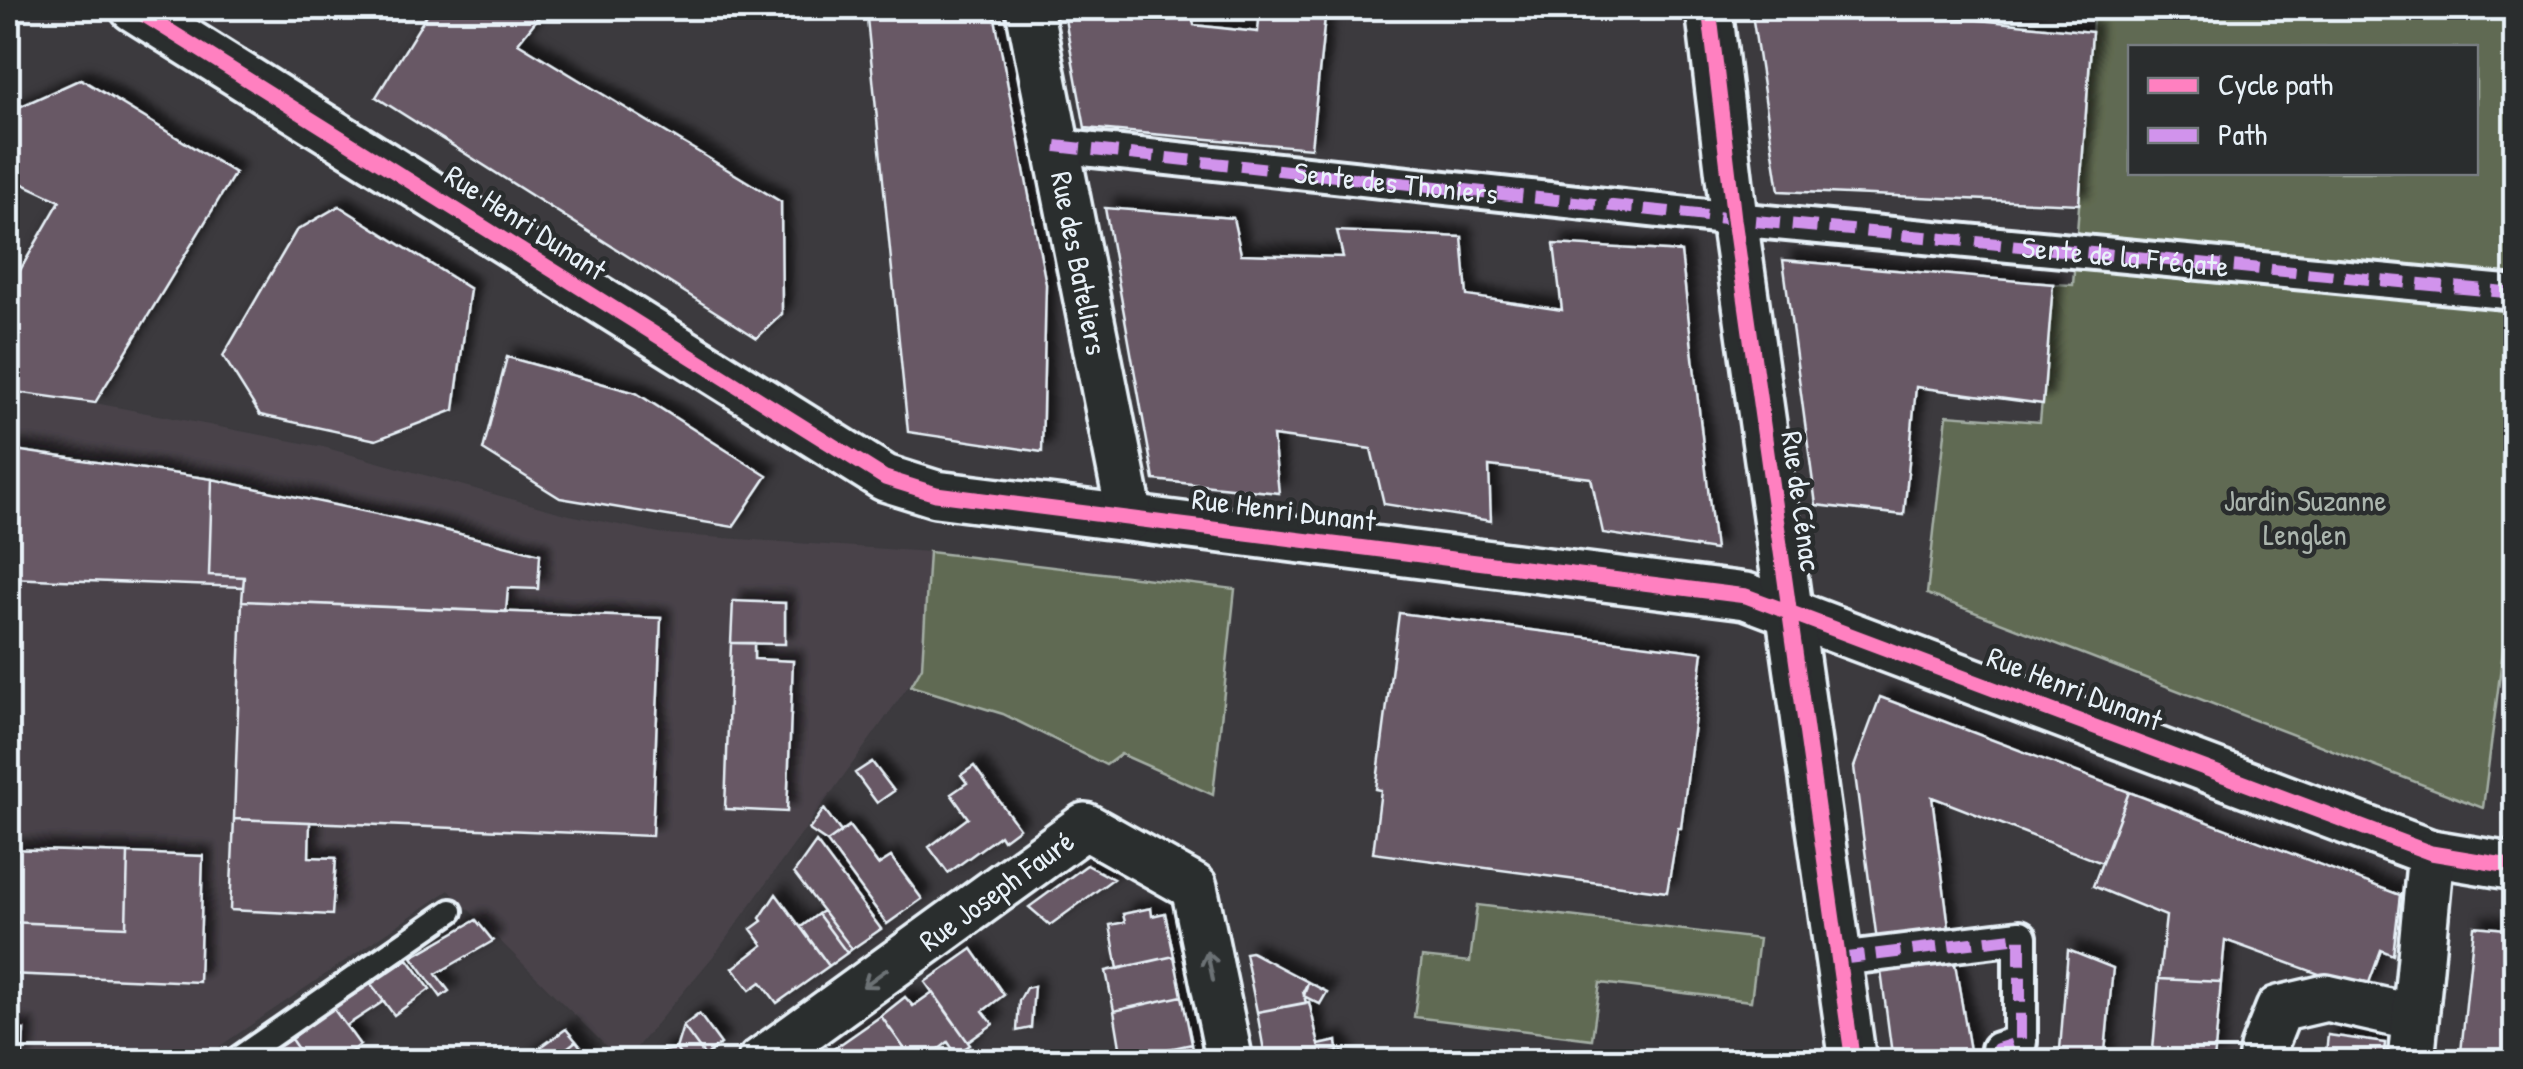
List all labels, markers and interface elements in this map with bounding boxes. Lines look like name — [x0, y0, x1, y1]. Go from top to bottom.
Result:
legend — [2128, 45, 2478, 175]
text: Cycle path — [2218, 64, 2333, 104]
text: Path — [2218, 114, 2267, 154]
street label: Sente des Thoniers — [1292, 152, 1500, 213]
street label: Rue Henri Dunant — [438, 155, 615, 289]
street label: Rue des Bateliers — [1042, 168, 1117, 358]
street label: Sente de la Frégate — [2020, 226, 2231, 286]
street label: Rue de Cénac — [1772, 429, 1832, 574]
street label: Rue Henri Dunant — [1190, 478, 1379, 540]
park label: Jardin Suzanne Lenglen — [2224, 480, 2386, 554]
street label: Rue Henri Dunant — [1982, 636, 2169, 740]
street label: Rue Joseph Fauré — [911, 821, 1082, 960]
one-way arrow — [1200, 951, 1219, 983]
one-way arrow — [862, 967, 889, 988]

